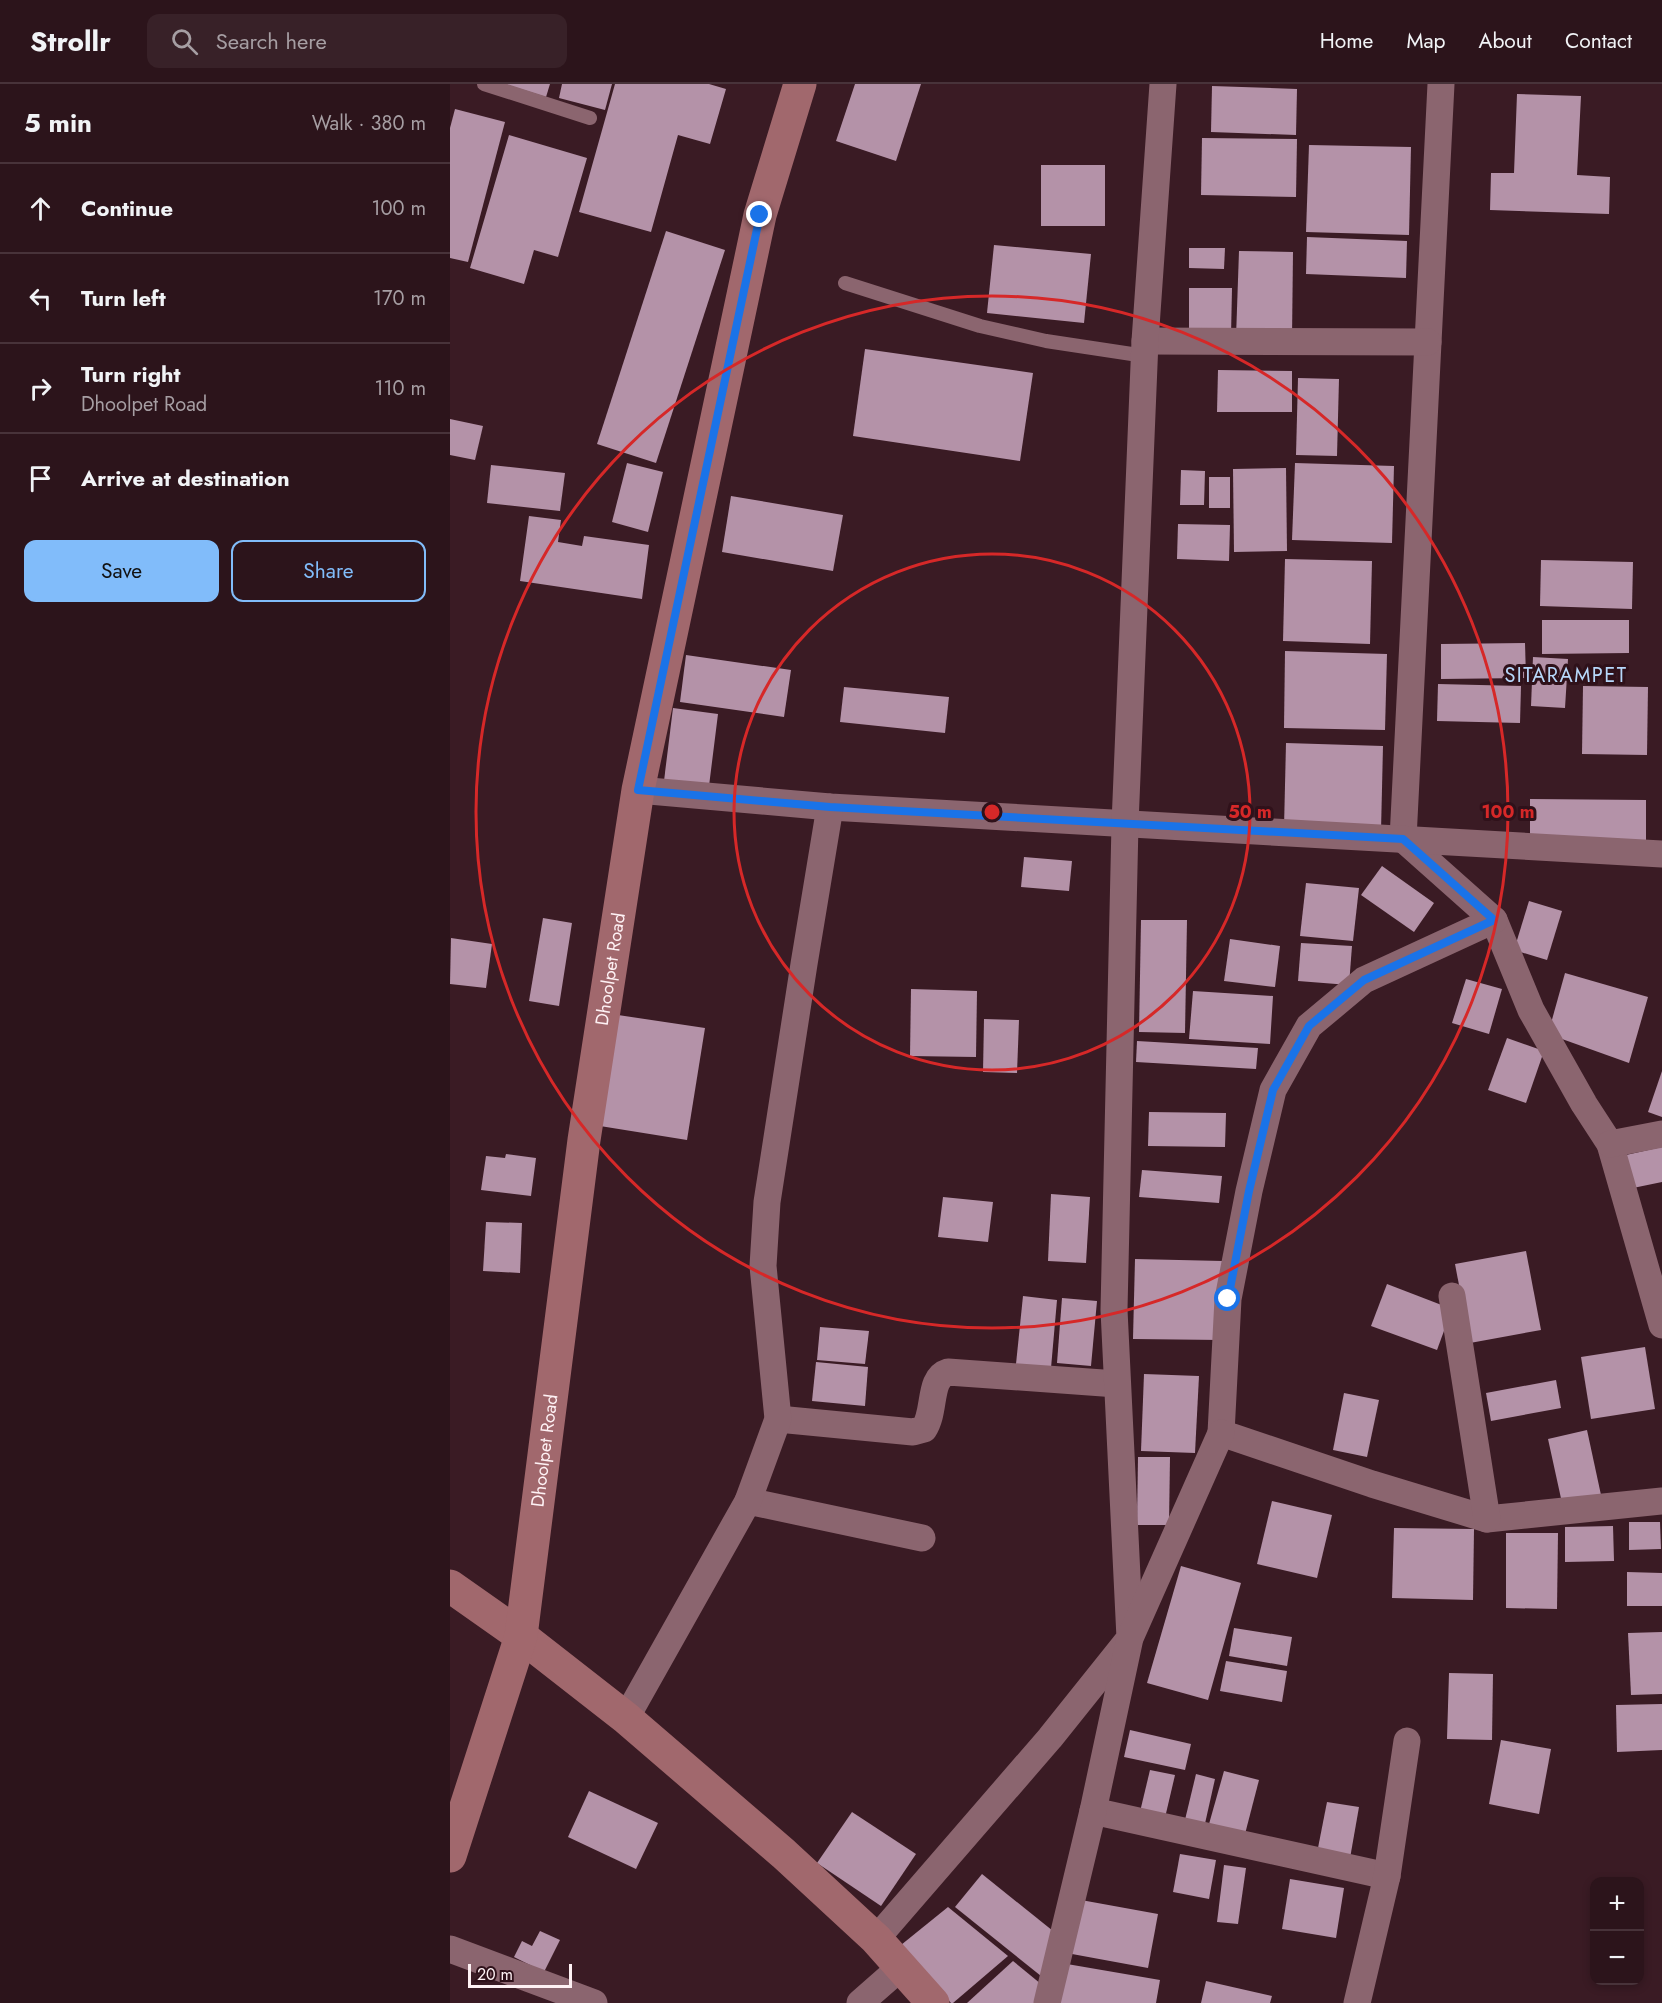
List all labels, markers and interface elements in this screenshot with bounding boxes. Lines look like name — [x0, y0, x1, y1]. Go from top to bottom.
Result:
search box — [147, 14, 567, 68]
text: Strollr — [30, 21, 111, 62]
icon: search — [168, 25, 201, 58]
text: Search here — [216, 25, 327, 57]
text: Home — [1320, 26, 1373, 56]
text: Map — [1406, 26, 1446, 56]
text: About — [1479, 26, 1532, 56]
text: Contact — [1565, 26, 1632, 56]
text: 5 min — [24, 104, 92, 142]
text: Walk · 380 m — [312, 109, 426, 138]
icon: ahead — [24, 192, 57, 225]
text: Continue — [81, 192, 173, 224]
text: 100 m — [371, 194, 426, 223]
route end — [746, 201, 772, 227]
icon: left — [24, 282, 57, 315]
text: Turn left — [81, 282, 166, 314]
text: 170 m — [373, 284, 426, 313]
text: Turn right — [81, 358, 181, 390]
icon: right — [24, 372, 57, 405]
text: 110 m — [374, 374, 426, 403]
text: Dhoolpet Road — [81, 390, 207, 419]
icon: arrive — [24, 462, 57, 495]
text: Arrive at destination — [81, 462, 290, 494]
button: Save — [24, 540, 219, 602]
button: Share — [231, 540, 426, 602]
district label: SITARAMPET — [1504, 661, 1628, 690]
text: 50 m — [1228, 799, 1272, 825]
text: 100 m — [1481, 799, 1535, 825]
centre of rings — [982, 802, 1002, 822]
street label: Dhoolpet Road — [589, 911, 632, 1027]
route start — [1214, 1285, 1240, 1311]
street label: Dhoolpet Road — [524, 1393, 565, 1509]
map controls — [1590, 1877, 1644, 1985]
button: + — [1590, 1877, 1644, 1931]
button: − — [1590, 1931, 1644, 1985]
scale bar — [468, 1961, 572, 1988]
text: 20 m — [477, 1963, 513, 1986]

